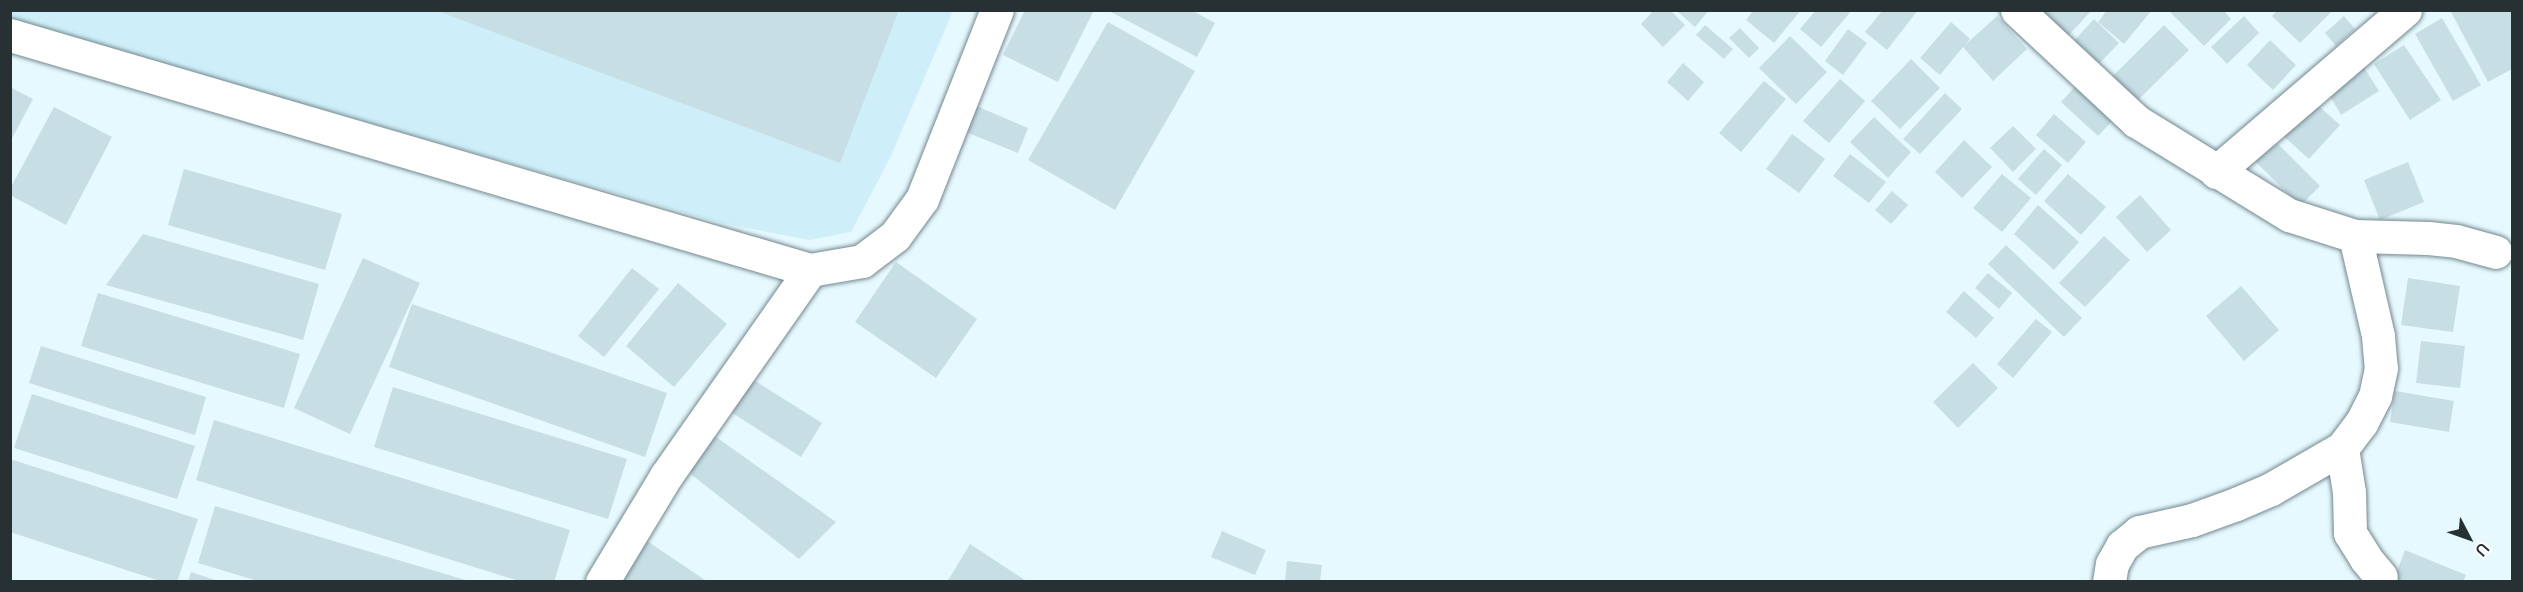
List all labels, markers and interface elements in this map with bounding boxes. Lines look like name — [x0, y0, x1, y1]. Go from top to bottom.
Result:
north arrow — [2439, 508, 2499, 568]
text: U — [2471, 538, 2495, 561]

